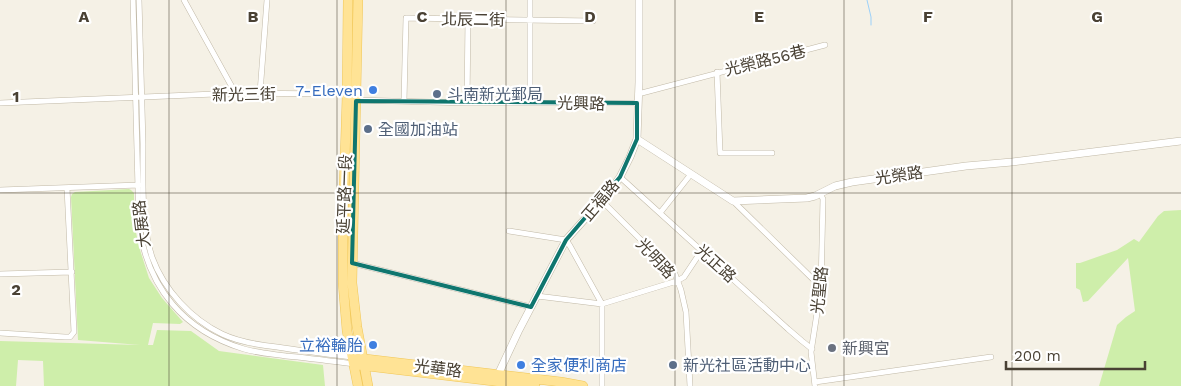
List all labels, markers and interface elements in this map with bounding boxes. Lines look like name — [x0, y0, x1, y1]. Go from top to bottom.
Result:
text: A — [79, 7, 90, 26]
text: B — [248, 7, 259, 26]
text: C — [417, 7, 428, 26]
text: D — [584, 7, 596, 26]
text: E — [754, 7, 764, 26]
text: F — [923, 7, 933, 26]
text: G — [1091, 7, 1103, 26]
street label: 北辰二街 — [441, 9, 505, 30]
street label: 光榮路56巷 — [723, 41, 808, 80]
place label: 7-Eleven — [295, 81, 363, 100]
street label: 新光三街 — [212, 84, 276, 105]
marker: 7-Eleven — [367, 84, 379, 96]
place label: 斗南新光郵局 — [447, 85, 543, 104]
text: 1 — [13, 87, 19, 106]
marker: 斗南新光郵局 — [431, 88, 443, 100]
street label: 光興路 — [557, 94, 605, 113]
place label: 全國加油站 — [378, 120, 458, 139]
marker: 全國加油站 — [362, 123, 374, 135]
street label: 延平路一段 — [334, 154, 355, 234]
street label: 光榮路 — [874, 163, 924, 188]
street label: 正福路 — [578, 176, 623, 225]
street label: 大展路 — [129, 199, 154, 249]
street label: 光明路 — [632, 234, 679, 282]
street label: 光正路 — [691, 240, 740, 286]
street label: 光聖路 — [808, 265, 831, 315]
text: 2 — [11, 280, 21, 299]
place label: 立裕輪胎 — [299, 336, 363, 355]
scale bar — [1006, 338, 1145, 370]
marker: 立裕輪胎 — [367, 339, 379, 351]
place label: 新興宮 — [842, 339, 890, 358]
marker: 新興宮 — [826, 342, 838, 354]
text: 200 m — [1014, 347, 1061, 365]
street label: 光華路 — [413, 356, 463, 381]
place label: 全家便利商店 — [531, 356, 627, 375]
place label: 新光社區活動中心 — [683, 356, 811, 375]
marker: 全家便利商店 — [515, 359, 527, 371]
marker: 新光社區活動中心 — [667, 359, 679, 371]

